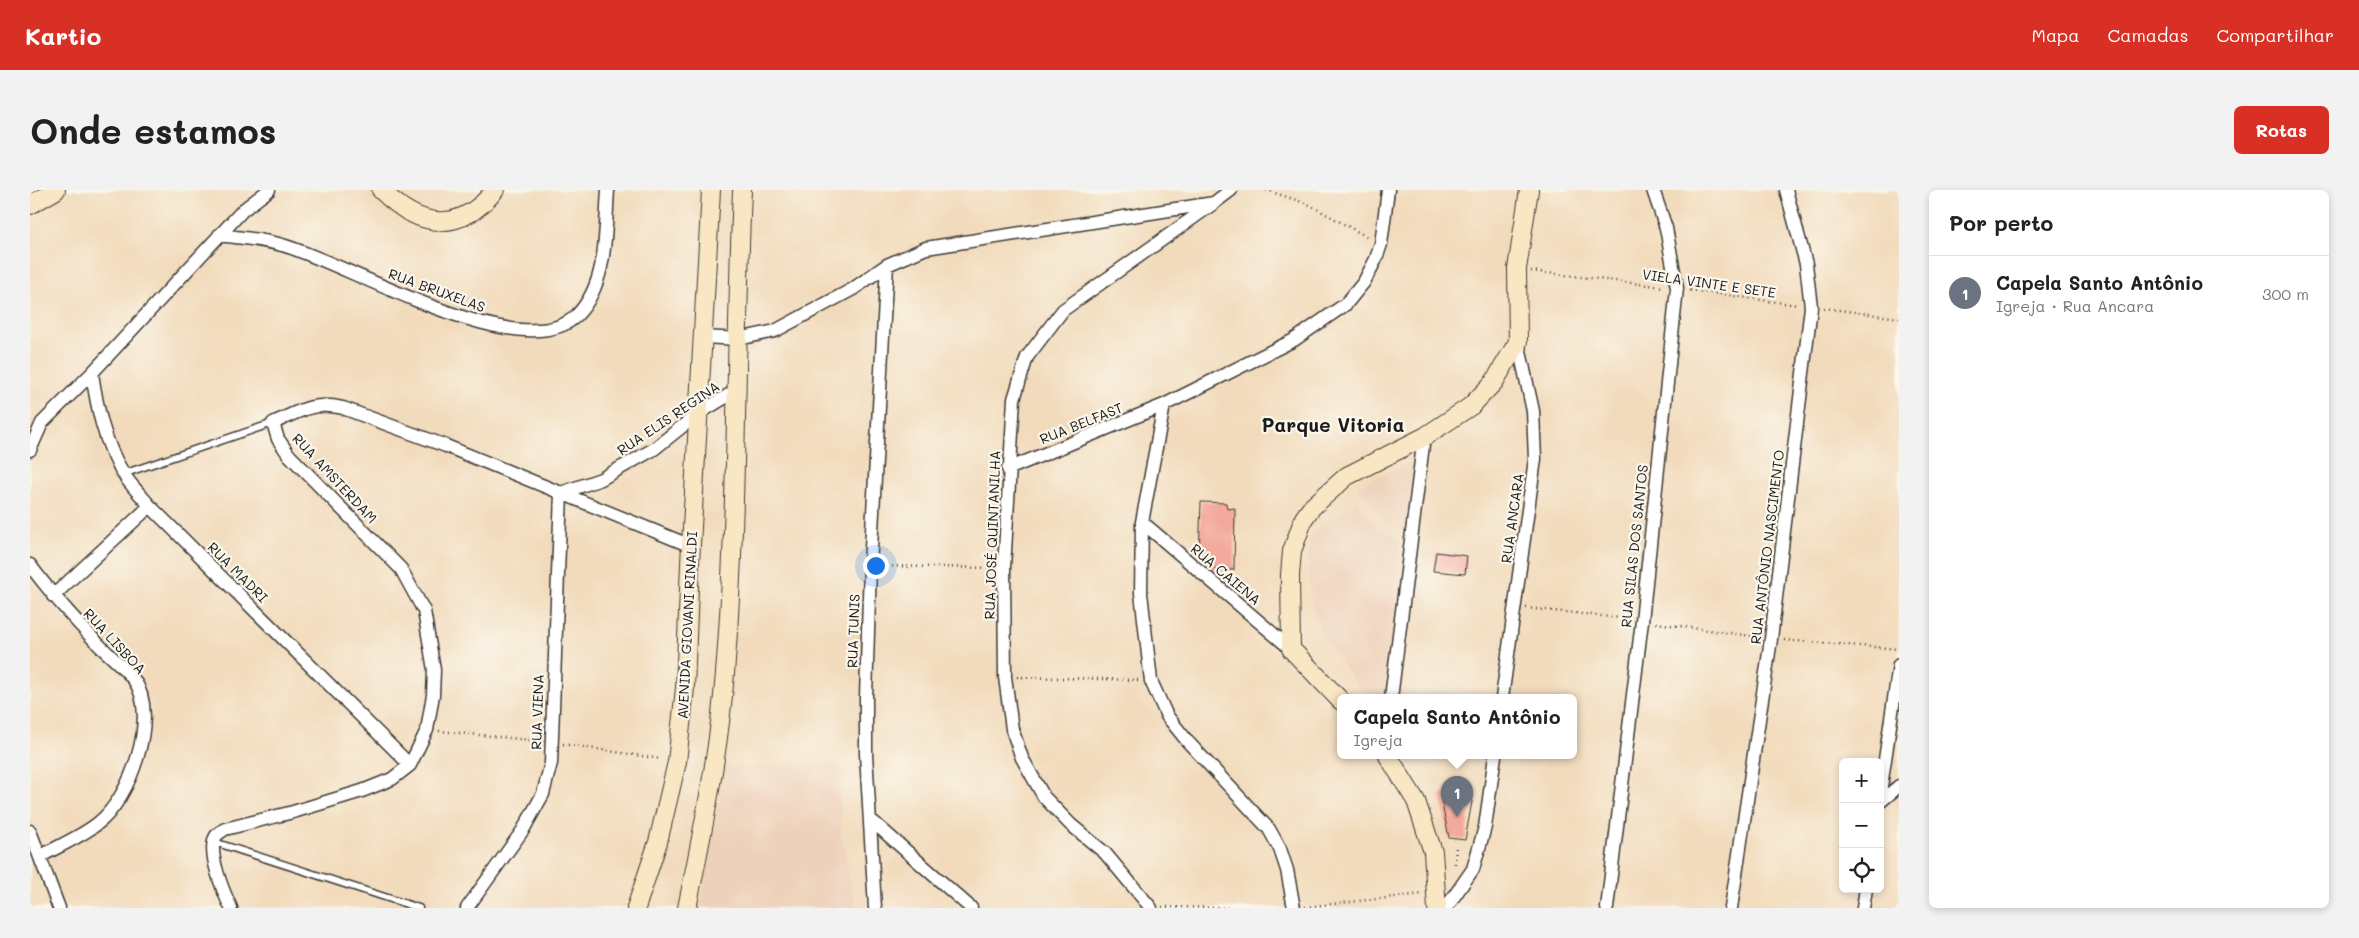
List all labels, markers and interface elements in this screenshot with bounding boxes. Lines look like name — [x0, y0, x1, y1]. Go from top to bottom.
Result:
text: Kartio — [25, 20, 101, 51]
text: Mapa — [2032, 23, 2079, 47]
text: Camadas — [2107, 23, 2188, 47]
text: Compartilhar — [2216, 23, 2334, 47]
button: Rotas — [2234, 106, 2329, 154]
text: Onde estamos — [30, 107, 276, 153]
text: Por perto — [1949, 209, 2053, 236]
street label: RUA BRUXELAS — [386, 264, 488, 316]
street label: VIELA VINTE E SETE — [1641, 264, 1777, 302]
text: Capela Santo Antônio — [1996, 270, 2203, 295]
text: 1 — [1961, 283, 1969, 304]
text: 300 m — [2262, 283, 2309, 304]
text: Igreja · Rua Ancara — [1996, 295, 2154, 316]
street label: RUA ELIS REGINA — [613, 377, 723, 459]
street label: RUA BELFAST — [1037, 398, 1126, 448]
district label: Parque Vitoria — [1262, 412, 1404, 437]
street label: RUA AMSTERDAM — [288, 429, 382, 527]
street label: RUA ANTÔNIO NASCIMENTO — [1746, 449, 1788, 645]
street label: RUA JOSÉ QUINTANILHA — [980, 450, 1004, 620]
street label: RUA SILAS DOS SANTOS — [1616, 464, 1652, 628]
street label: RUA ANCARA — [1496, 472, 1528, 564]
street label: AVENIDA GIOVANI RINALDI — [673, 531, 701, 719]
street label: RUA MADRI — [204, 538, 272, 606]
street label: RUA CAIENA — [1187, 539, 1265, 609]
your location — [863, 553, 889, 579]
street label: RUA TUNIS — [842, 594, 864, 668]
street label: RUA LISBOA — [80, 604, 150, 678]
street label: RUA VIENA — [526, 674, 548, 750]
popup — [1337, 694, 1577, 759]
text: Capela Santo Antônio — [1354, 704, 1560, 729]
text: Igreja — [1354, 729, 1403, 750]
map controls — [1839, 758, 1884, 893]
button: + — [1839, 758, 1884, 803]
pin: 1 — [1441, 776, 1473, 817]
button: − — [1839, 803, 1884, 848]
button: locate — [1839, 848, 1884, 893]

